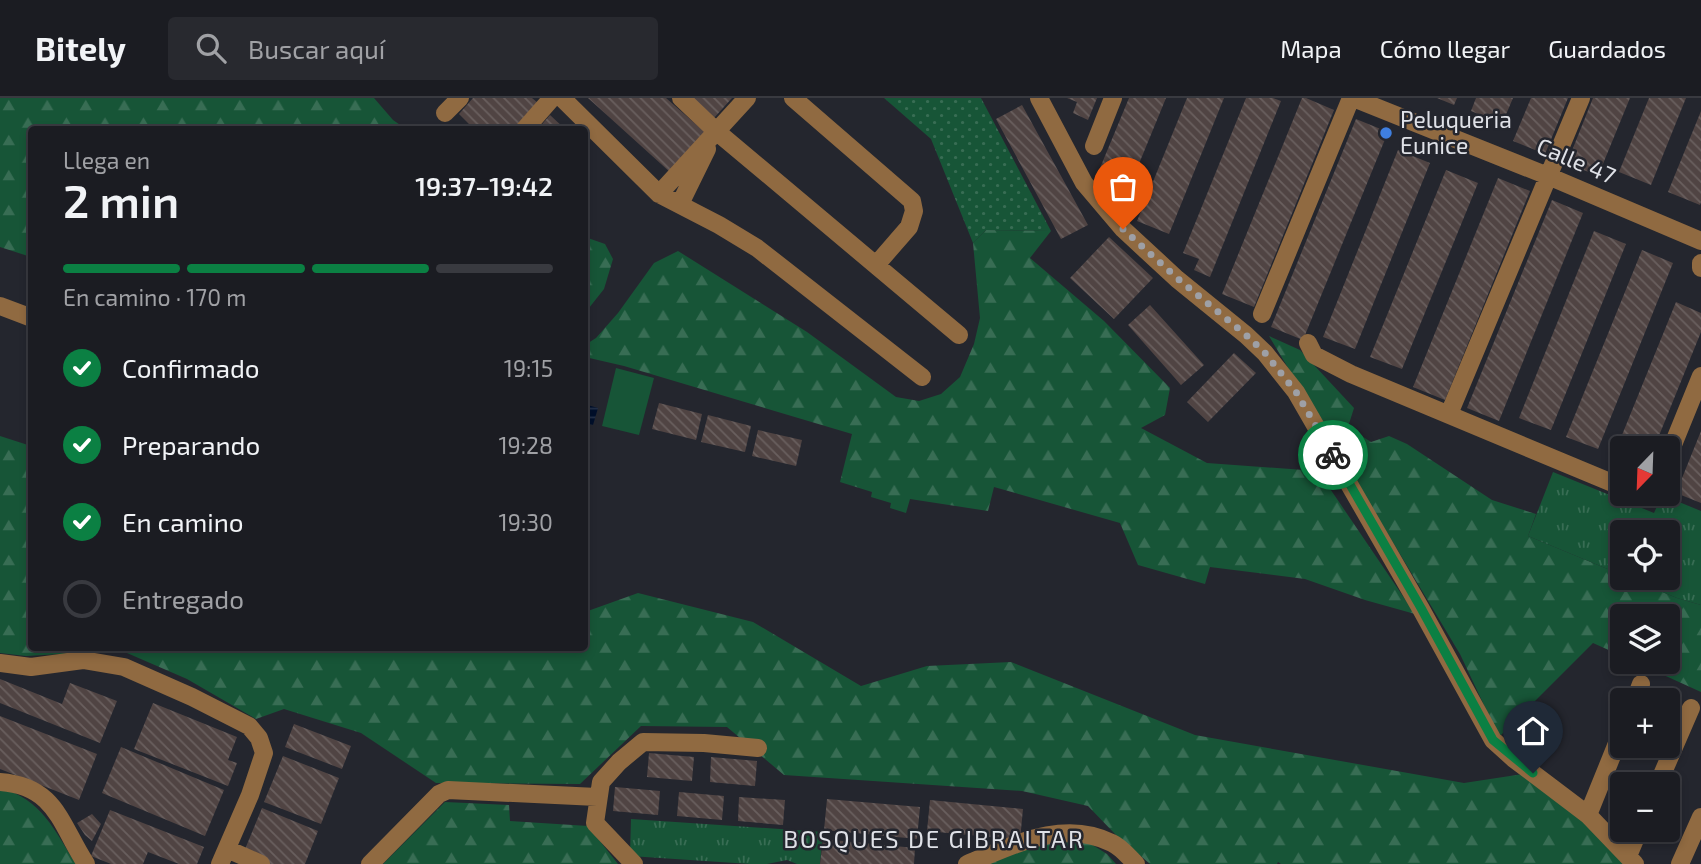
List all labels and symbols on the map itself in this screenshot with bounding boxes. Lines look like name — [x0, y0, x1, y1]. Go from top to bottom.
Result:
place label: Peluqueria Eunice — [1400, 105, 1512, 159]
marker: Peluqueria Eunice — [1378, 125, 1394, 141]
street label: Calle 47 — [1533, 131, 1620, 189]
pin — [1093, 157, 1153, 229]
courier — [1298, 420, 1368, 490]
north arrow — [1610, 436, 1680, 506]
pin — [1503, 701, 1563, 773]
district label: BOSQUES DE GIBRALTAR — [783, 824, 1085, 853]

